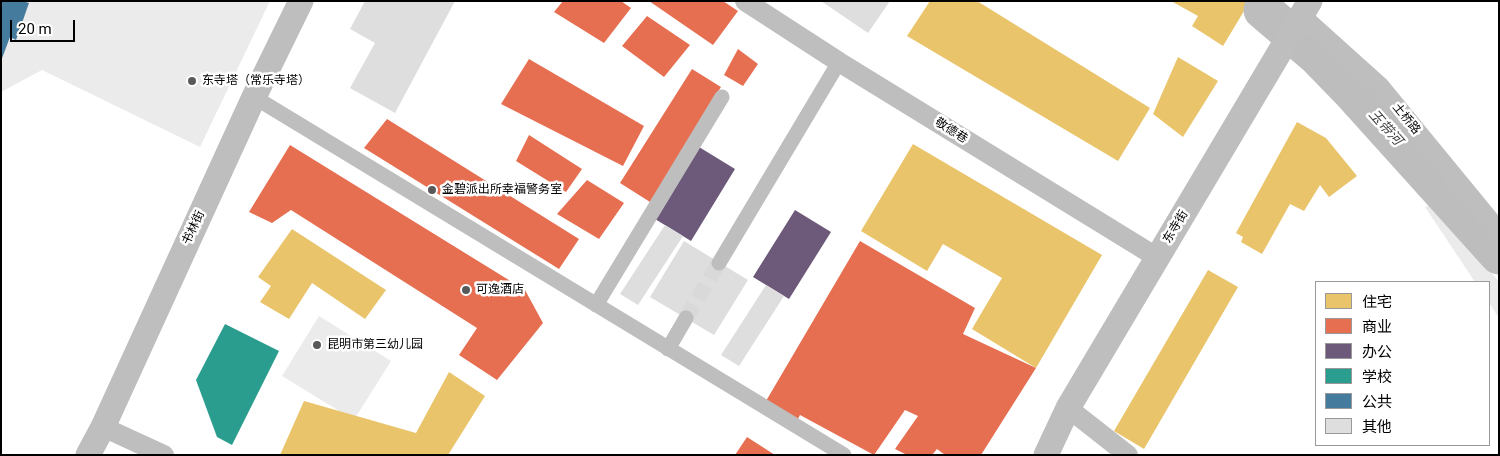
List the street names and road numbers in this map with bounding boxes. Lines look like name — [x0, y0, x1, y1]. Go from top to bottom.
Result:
street label: 土桥路 — [1389, 100, 1423, 138]
street label: 敬德巷 — [932, 115, 970, 147]
street label: 东寺街 — [1161, 208, 1191, 246]
street label: 书林街 — [180, 209, 208, 247]

